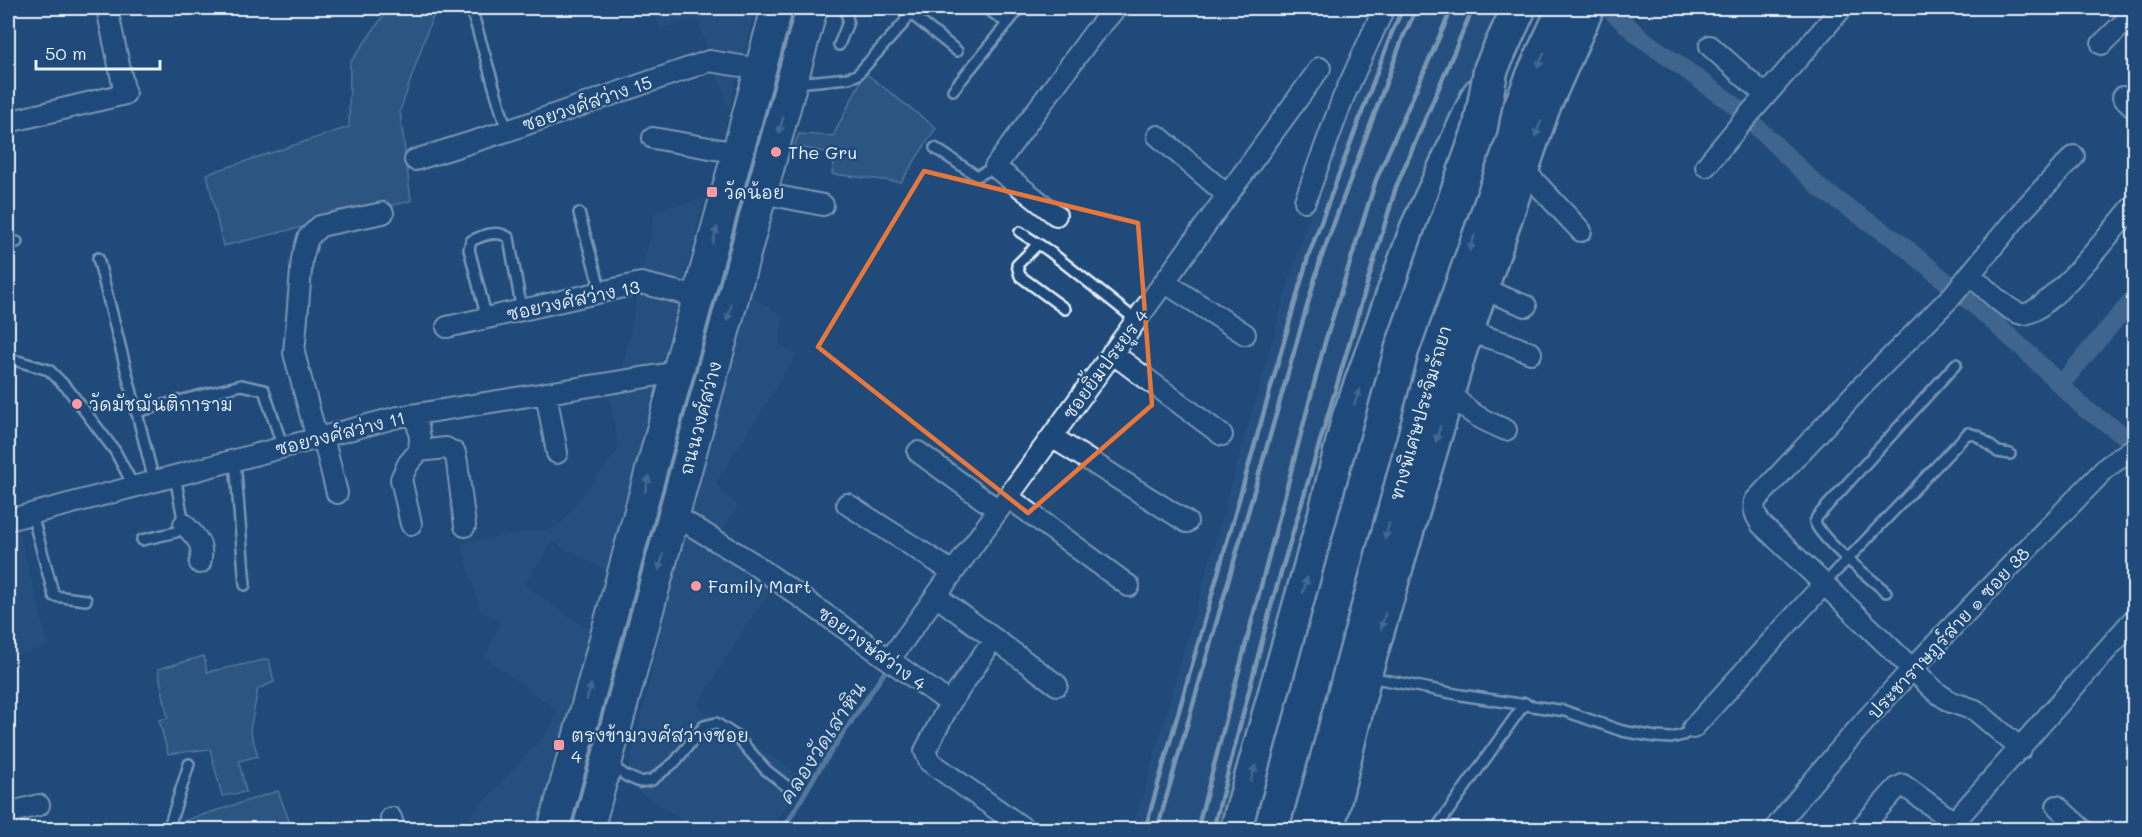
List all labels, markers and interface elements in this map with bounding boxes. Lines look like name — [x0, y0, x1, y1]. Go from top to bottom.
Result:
scale bar — [36, 33, 160, 71]
text: 50 m — [45, 41, 87, 65]
one-way arrow — [1536, 52, 1545, 69]
street label: ซอยวงศ์สว่าง 15 — [519, 70, 655, 136]
one-way arrow — [775, 116, 785, 134]
one-way arrow — [1533, 120, 1542, 138]
place label: The Gru — [788, 140, 857, 164]
marker: The Gru — [769, 145, 783, 159]
place label: วัดน้อย — [724, 180, 784, 204]
marker: วัดน้อย — [705, 185, 719, 199]
one-way arrow — [711, 226, 720, 244]
one-way arrow — [1467, 234, 1476, 252]
street label: ซอยวงศ์สว่าง 13 — [504, 274, 642, 326]
street label: ซอยยิ้มประยูร 4 — [1053, 301, 1155, 425]
one-way arrow — [724, 304, 733, 322]
street label: ทางพิเศษประจิมรัถยา — [1383, 323, 1457, 503]
street label: ถนนวงศ์สว่าง — [673, 358, 727, 478]
one-way arrow — [1352, 388, 1362, 406]
place label: วัดมัชฌันติการาม — [89, 392, 233, 416]
marker: วัดมัชฌันติการาม — [70, 397, 84, 411]
street label: ซอยวงศ์สว่าง 11 — [272, 405, 408, 461]
one-way arrow — [1433, 425, 1442, 443]
one-way arrow — [643, 474, 652, 492]
one-way arrow — [1382, 522, 1391, 540]
street label: ประชาราษฎร์สาย ๑ ซอย 38 — [1862, 541, 2035, 725]
one-way arrow — [656, 553, 665, 571]
place label: Family Mart — [708, 574, 811, 598]
one-way arrow — [1301, 576, 1311, 594]
marker: Family Mart — [689, 579, 703, 593]
street label: ซอยวงษ์สว่าง 4 — [813, 600, 932, 696]
one-way arrow — [1378, 612, 1388, 630]
water label: คลองวัดเสาหิน — [773, 676, 871, 808]
one-way arrow — [585, 683, 594, 701]
place label: ตรงข้ามวงศ์สว่างซอย 4 — [571, 723, 749, 768]
marker: ตรงข้ามวงศ์สว่างซอย 4 — [552, 738, 566, 752]
one-way arrow — [1249, 764, 1258, 782]

